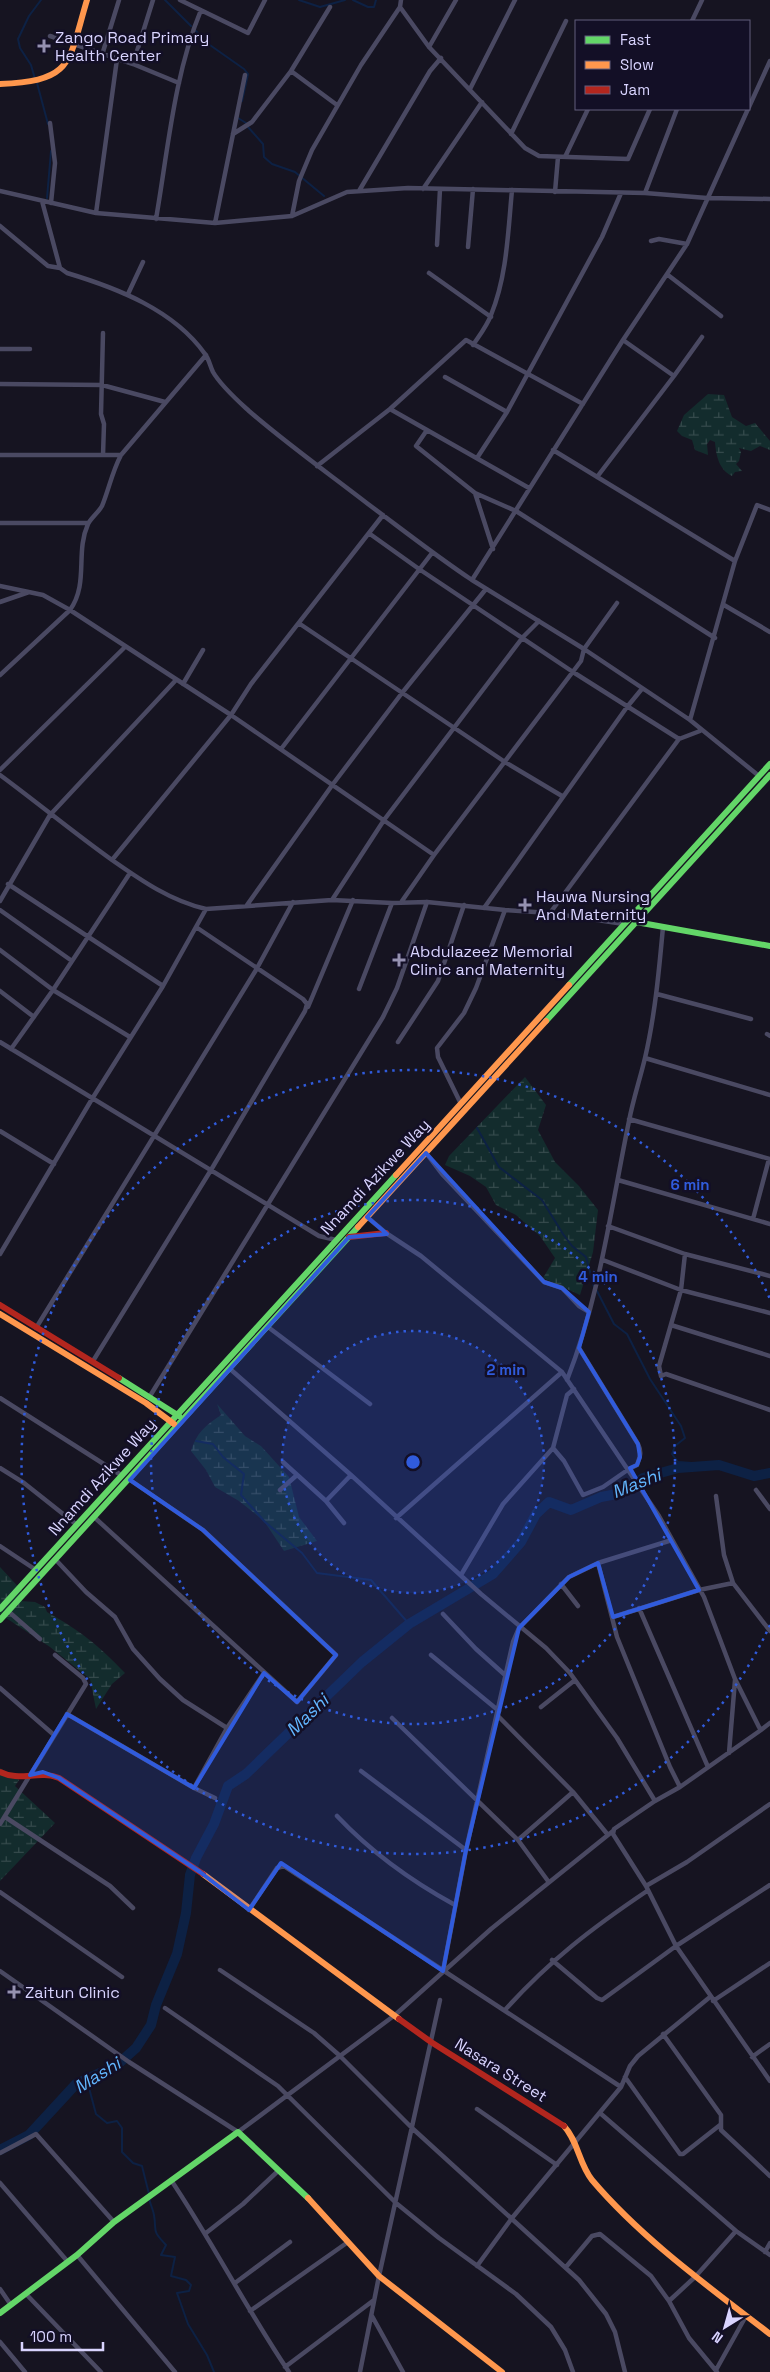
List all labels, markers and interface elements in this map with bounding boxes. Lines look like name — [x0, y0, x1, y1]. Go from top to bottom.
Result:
legend — [575, 20, 750, 110]
place label: Zango Road Primary Health Center — [55, 27, 209, 66]
text: Fast — [620, 30, 651, 49]
marker: Zango Road Primary Health Center — [37, 39, 51, 53]
text: Slow — [620, 55, 654, 74]
text: Jam — [620, 80, 650, 99]
place label: Hauwa Nursing And Maternity — [536, 886, 650, 925]
marker: Hauwa Nursing And Maternity — [518, 898, 532, 912]
place label: Abdulazeez Memorial Clinic and Maternity — [410, 941, 573, 980]
marker: Abdulazeez Memorial Clinic and Maternity — [392, 953, 406, 967]
street label: Nnamdi Azikwe Way — [316, 1115, 434, 1239]
text: 6 min — [670, 1175, 710, 1194]
text: 4 min — [578, 1267, 618, 1286]
text: 2 min — [487, 1360, 525, 1379]
street label: Nnamdi Azikwe Way — [44, 1414, 160, 1540]
centre of rings — [404, 1453, 422, 1471]
water label: Mashi — [608, 1462, 666, 1503]
water label: Mashi — [281, 1687, 335, 1741]
place label: Zaitun Clinic — [25, 1982, 120, 2003]
marker: Zaitun Clinic — [7, 1985, 21, 1999]
street label: Nasara Street — [451, 2033, 551, 2107]
water label: Mashi — [69, 2050, 127, 2098]
north arrow — [700, 2302, 750, 2352]
scale bar — [22, 2320, 104, 2352]
text: 100 m — [30, 2327, 72, 2346]
text: N — [708, 2327, 726, 2347]

